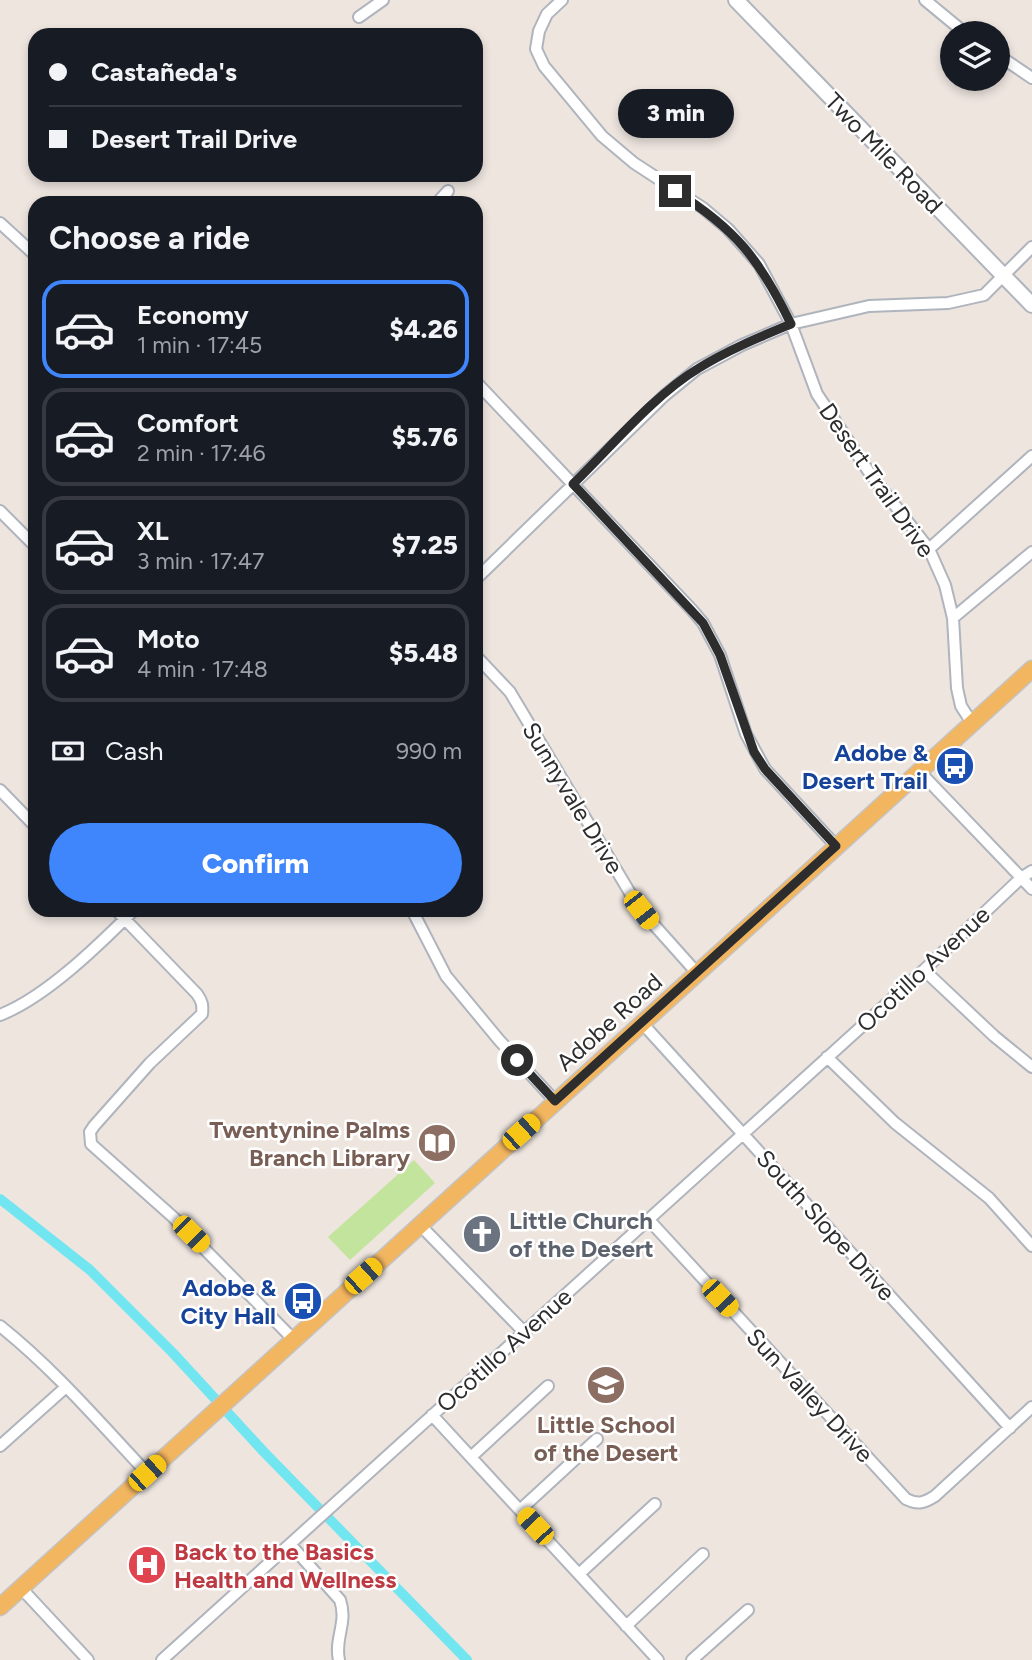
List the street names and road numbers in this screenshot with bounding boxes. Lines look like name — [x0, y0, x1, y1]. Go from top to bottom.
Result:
street label: Two Mile Road — [819, 87, 949, 219]
street label: Desert Trail Drive — [813, 397, 941, 563]
street label: Sunnyvale Drive — [516, 717, 630, 879]
street label: Ocotillo Avenue — [850, 900, 996, 1038]
street label: Adobe Road — [550, 967, 668, 1077]
street label: South Slope Drive — [751, 1144, 901, 1306]
street label: Ocotillo Avenue — [430, 1282, 578, 1418]
street label: Sun Valley Drive — [740, 1322, 880, 1468]

